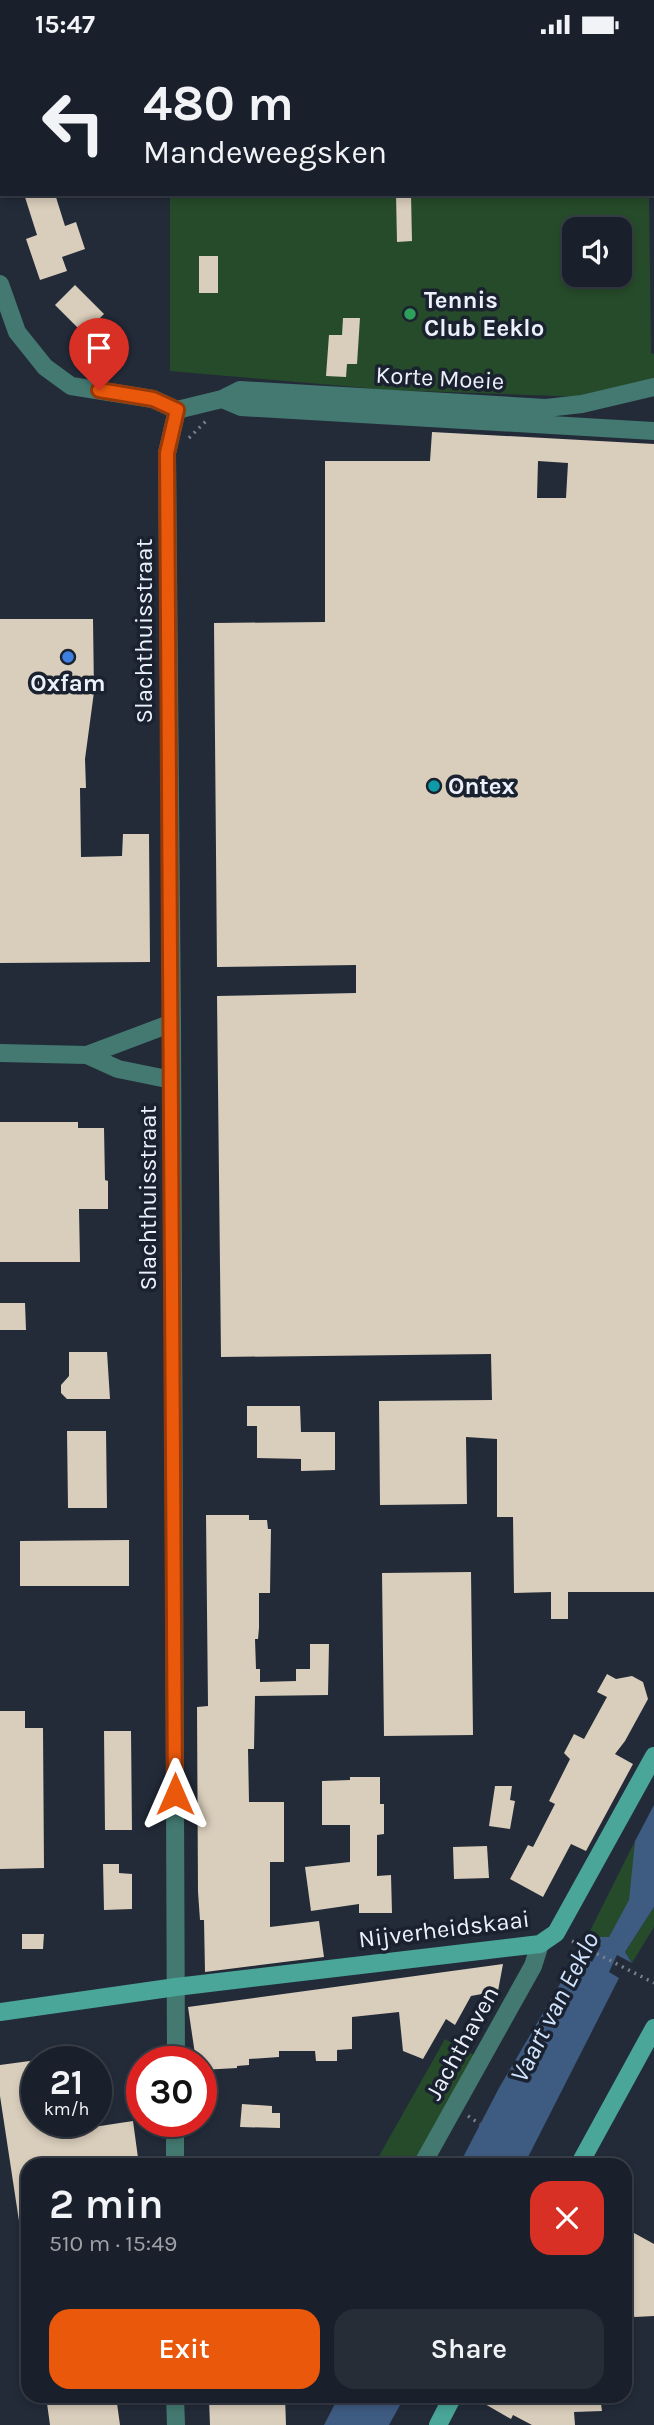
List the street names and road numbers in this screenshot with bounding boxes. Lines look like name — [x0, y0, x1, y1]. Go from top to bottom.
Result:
street label: Korte Moeie — [375, 361, 505, 395]
street label: Slachthuisstraat — [130, 539, 158, 723]
street label: Slachthuisstraat — [134, 1106, 162, 1290]
street label: Nijverheidskaai — [357, 1905, 531, 1953]
street label: Jachthaven — [419, 1981, 505, 2105]

